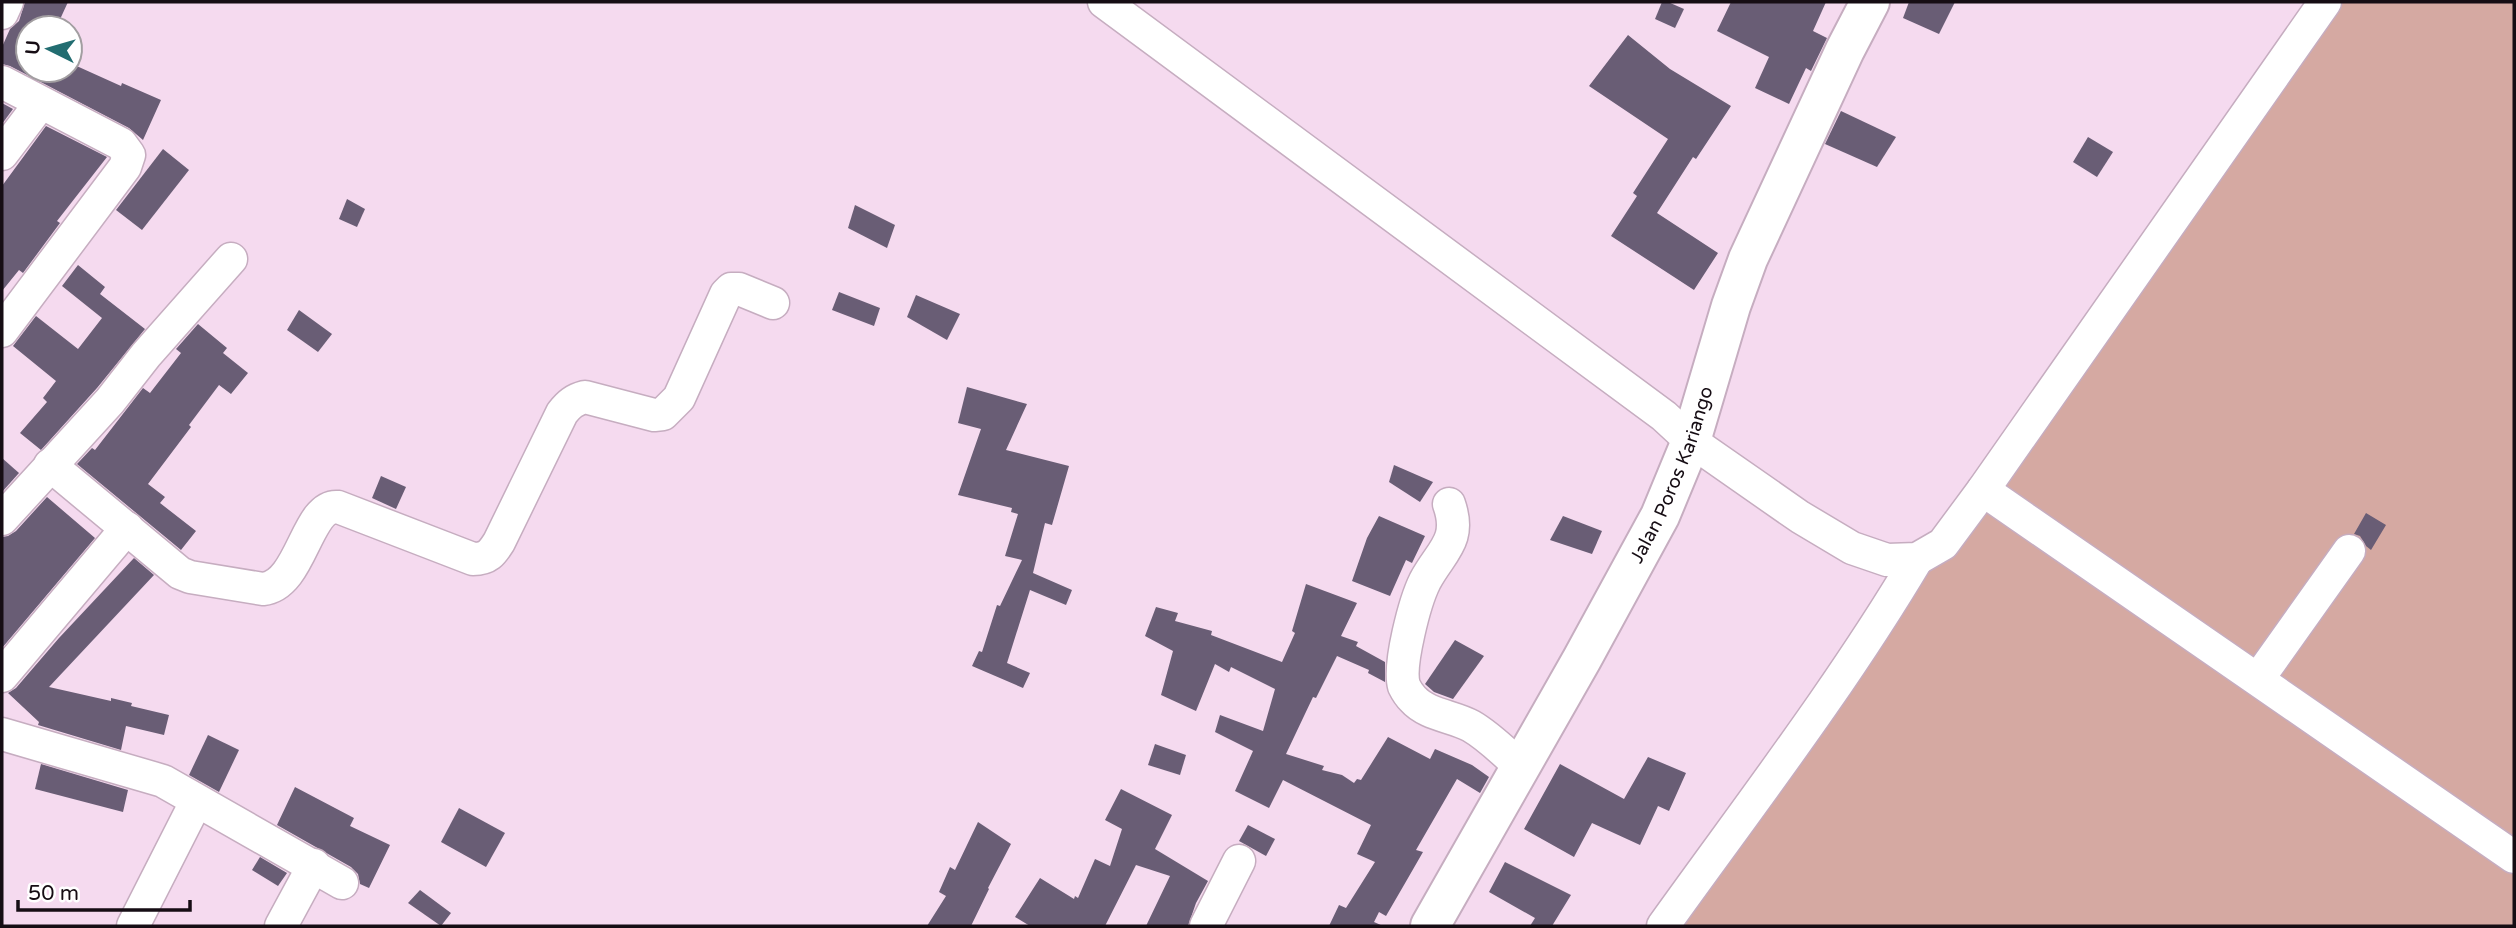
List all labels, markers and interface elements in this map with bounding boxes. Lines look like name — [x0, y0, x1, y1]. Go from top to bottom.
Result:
north arrow — [14, 14, 84, 84]
text: U — [21, 39, 45, 56]
street label: Jalan Poros Kariango — [1626, 384, 1718, 567]
scale bar — [18, 869, 189, 913]
text: 50 m — [28, 881, 79, 906]

